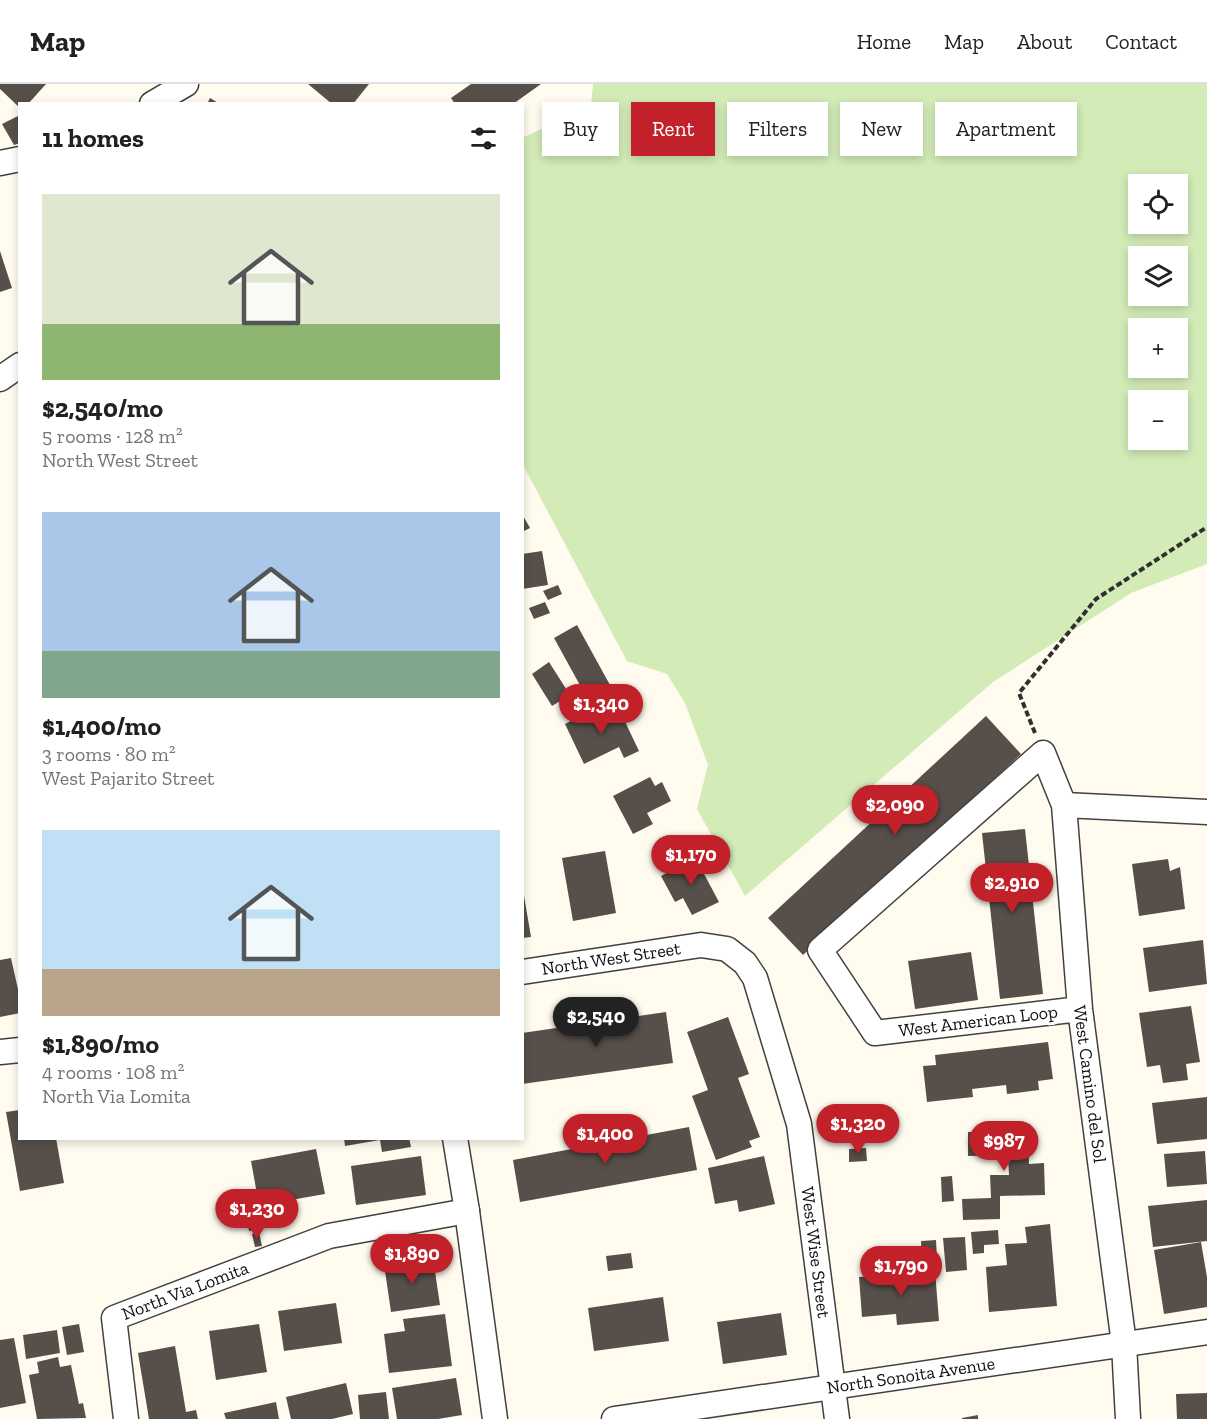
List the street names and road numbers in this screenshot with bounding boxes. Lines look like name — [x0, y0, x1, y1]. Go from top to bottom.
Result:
street label: North West Street — [540, 937, 682, 980]
street label: West American Loop — [897, 1000, 1059, 1042]
street label: West Camino del Sol — [1069, 1004, 1111, 1164]
street label: West Wise Street — [796, 1185, 835, 1319]
street label: North Via Lomita — [119, 1257, 252, 1325]
street label: North Sonoita Avenue — [825, 1352, 996, 1399]

